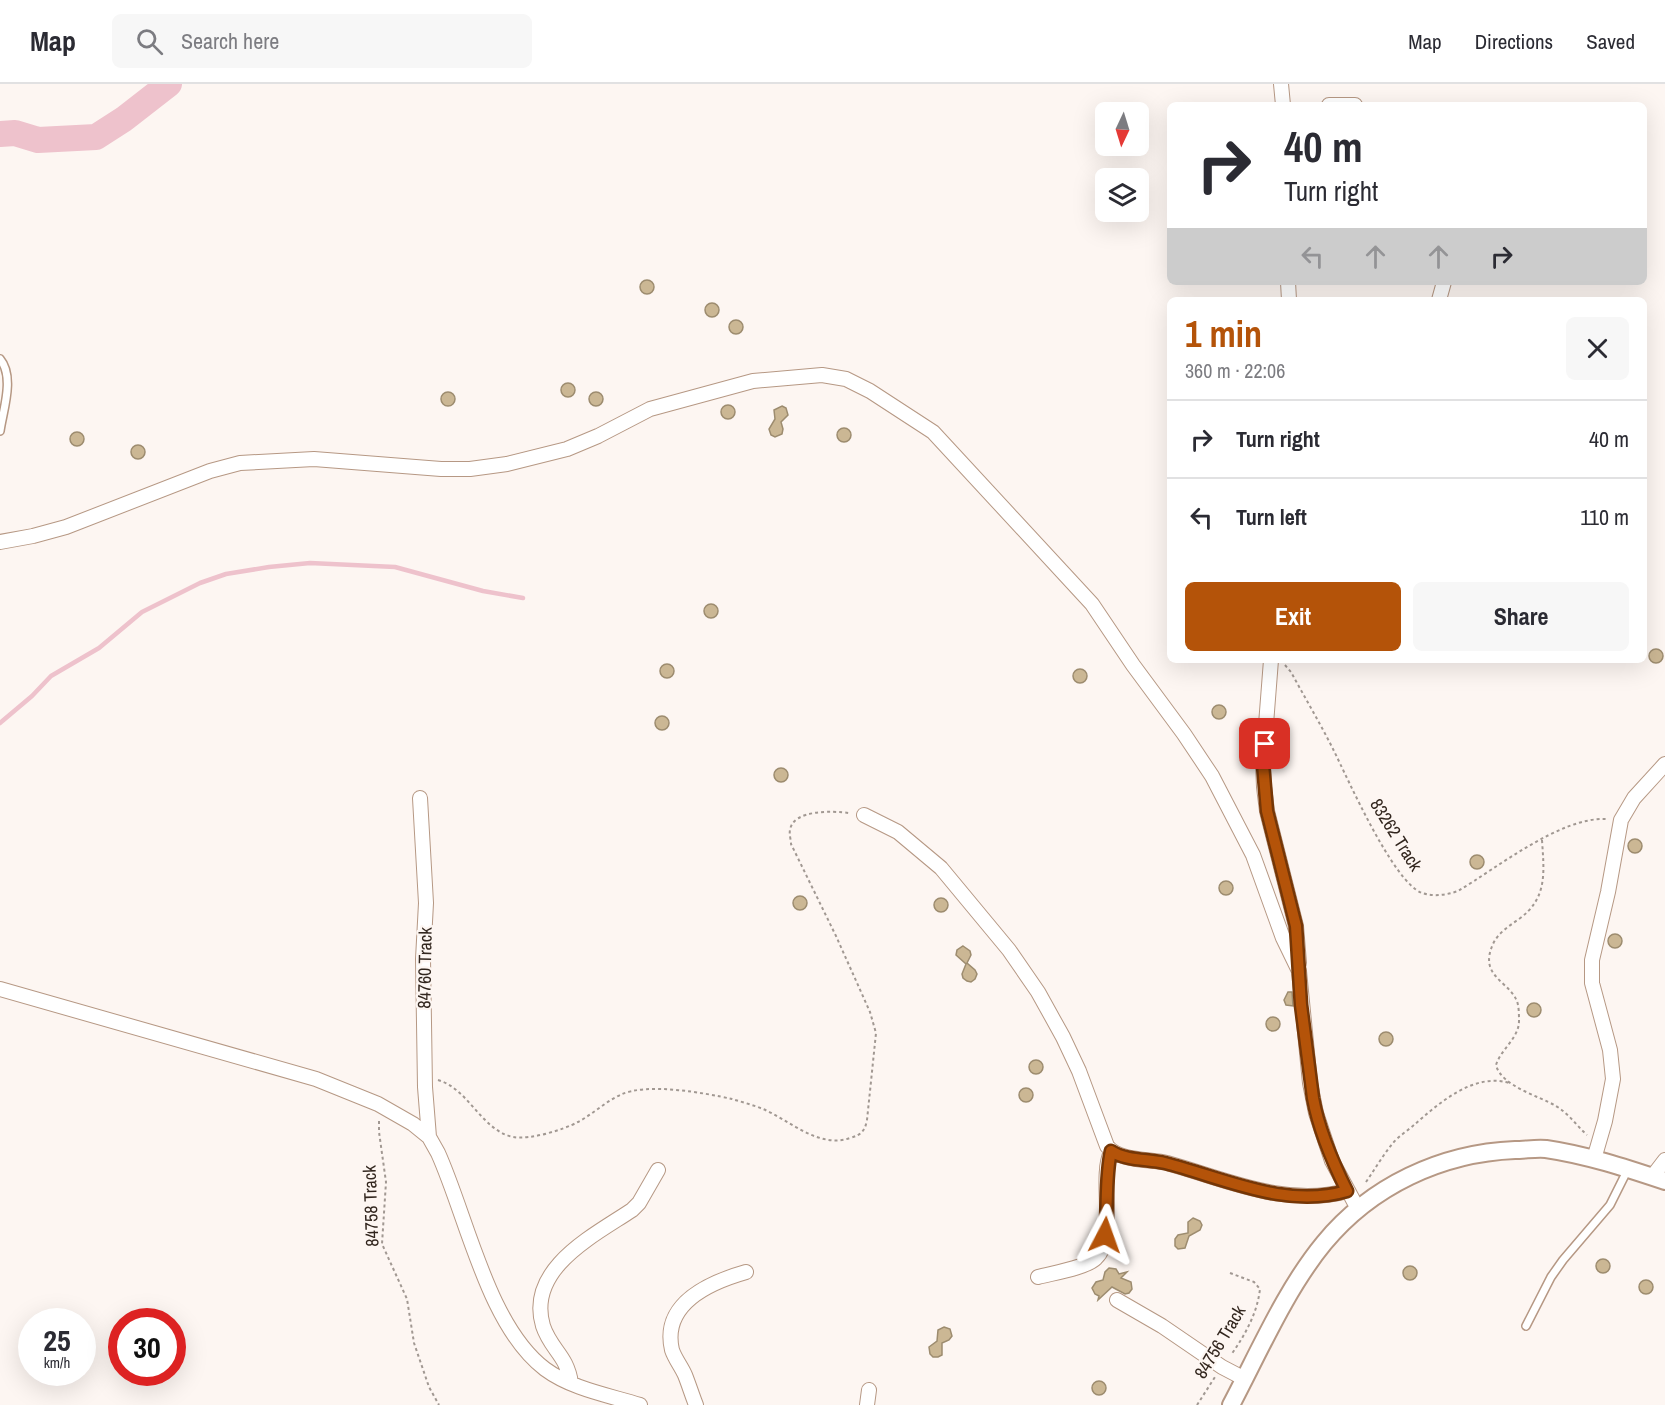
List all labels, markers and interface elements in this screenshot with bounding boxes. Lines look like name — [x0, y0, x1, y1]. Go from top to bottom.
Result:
search box — [112, 14, 532, 68]
text: Map — [30, 22, 76, 60]
icon: search — [133, 25, 166, 58]
text: Search here — [181, 26, 279, 56]
text: Map — [1408, 27, 1442, 56]
text: Directions — [1475, 27, 1553, 56]
text: Saved — [1586, 27, 1635, 56]
north arrow — [1095, 102, 1149, 156]
map controls — [1095, 102, 1149, 222]
text: 40 m — [1284, 119, 1363, 175]
icon: right — [1185, 126, 1263, 204]
button: layers — [1095, 168, 1149, 222]
text: Turn right — [1284, 173, 1378, 209]
icon: left — [1296, 240, 1329, 273]
icon: ahead — [1359, 240, 1392, 273]
icon: ahead — [1422, 240, 1455, 273]
icon: right — [1485, 240, 1518, 273]
text: 1 min — [1185, 310, 1262, 358]
button: close — [1566, 317, 1629, 380]
text: 360 m · 22:06 — [1185, 357, 1285, 384]
icon: right — [1185, 423, 1218, 456]
text: Turn right — [1236, 424, 1320, 454]
text: 40 m — [1589, 424, 1629, 454]
icon: left — [1185, 501, 1218, 534]
text: Turn left — [1236, 502, 1307, 532]
text: 110 m — [1580, 502, 1629, 532]
button: Exit — [1185, 582, 1401, 651]
button: Share — [1413, 582, 1629, 651]
pin — [1239, 718, 1290, 769]
icon: arrive — [1248, 727, 1281, 760]
street label: 83262 Track — [1364, 794, 1429, 876]
street label: 84760 Track — [411, 927, 438, 1009]
street label: 84758 Track — [357, 1164, 384, 1247]
position arrow — [1073, 1203, 1137, 1267]
street label: 84756 Track — [1188, 1300, 1252, 1383]
speed limit sign: 30 — [108, 1308, 186, 1386]
text: 25 — [43, 1320, 71, 1360]
text: km/h — [44, 1352, 70, 1373]

